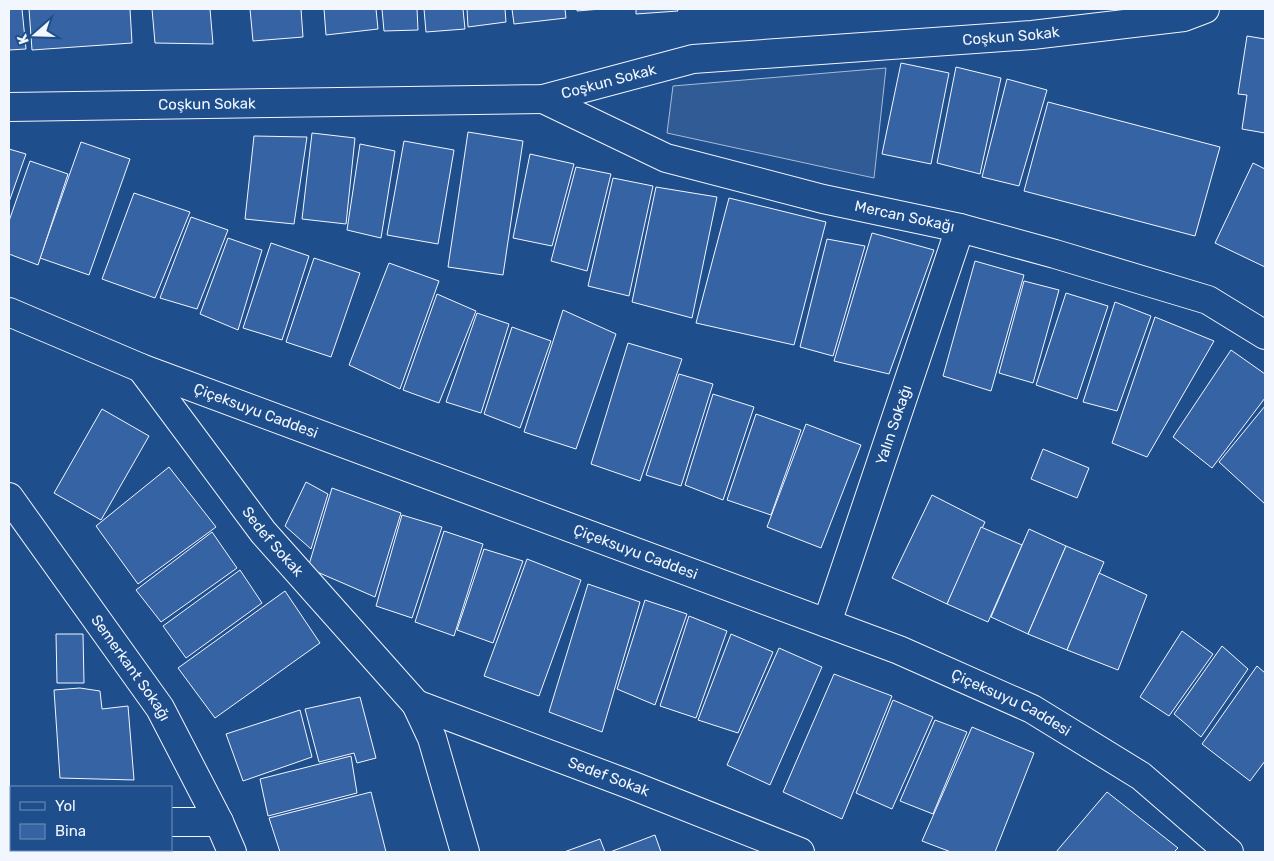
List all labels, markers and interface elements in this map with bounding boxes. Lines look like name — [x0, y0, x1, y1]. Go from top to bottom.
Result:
north arrow — [10, 10, 60, 60]
street label: Coşkun Sokak — [962, 23, 1061, 49]
text: K — [13, 31, 33, 47]
street label: Coşkun Sokak — [559, 60, 658, 103]
street label: Coşkun Sokak — [158, 94, 256, 114]
street label: Mercan Sokağı — [853, 197, 956, 236]
street label: Çiçeksuyu Caddesi — [191, 379, 321, 442]
street label: Yalın Sokağı — [872, 383, 915, 467]
street label: Sedef Sokak — [238, 503, 307, 580]
street label: Çiçeksuyu Caddesi — [571, 521, 700, 583]
street label: Semerkant Sokağı — [87, 611, 174, 724]
street label: Çiçeksuyu Caddesi — [948, 665, 1074, 740]
street label: Sedef Sokak — [565, 753, 652, 801]
legend — [10, 786, 172, 851]
text: Yol — [55, 797, 76, 815]
text: Bina — [55, 822, 86, 840]

